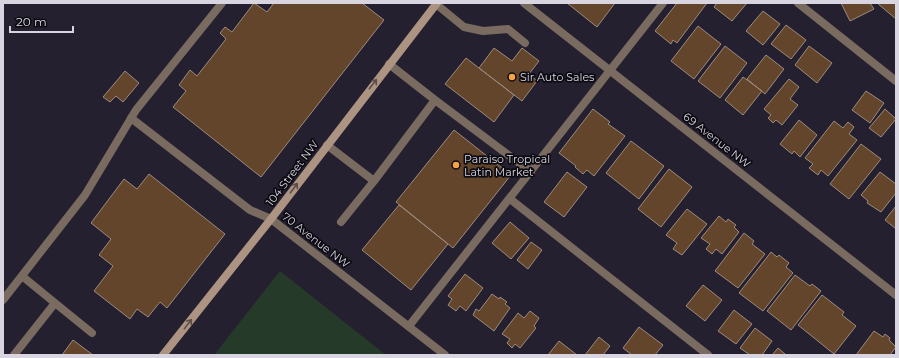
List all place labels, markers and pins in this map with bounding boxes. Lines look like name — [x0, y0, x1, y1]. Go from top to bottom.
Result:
place label: Sir Auto Sales — [520, 70, 595, 84]
marker: Sir Auto Sales — [507, 72, 517, 82]
place label: Paraiso Tropical Latin Market — [464, 152, 550, 179]
marker: Paraiso Tropical Latin Market — [451, 160, 461, 170]

